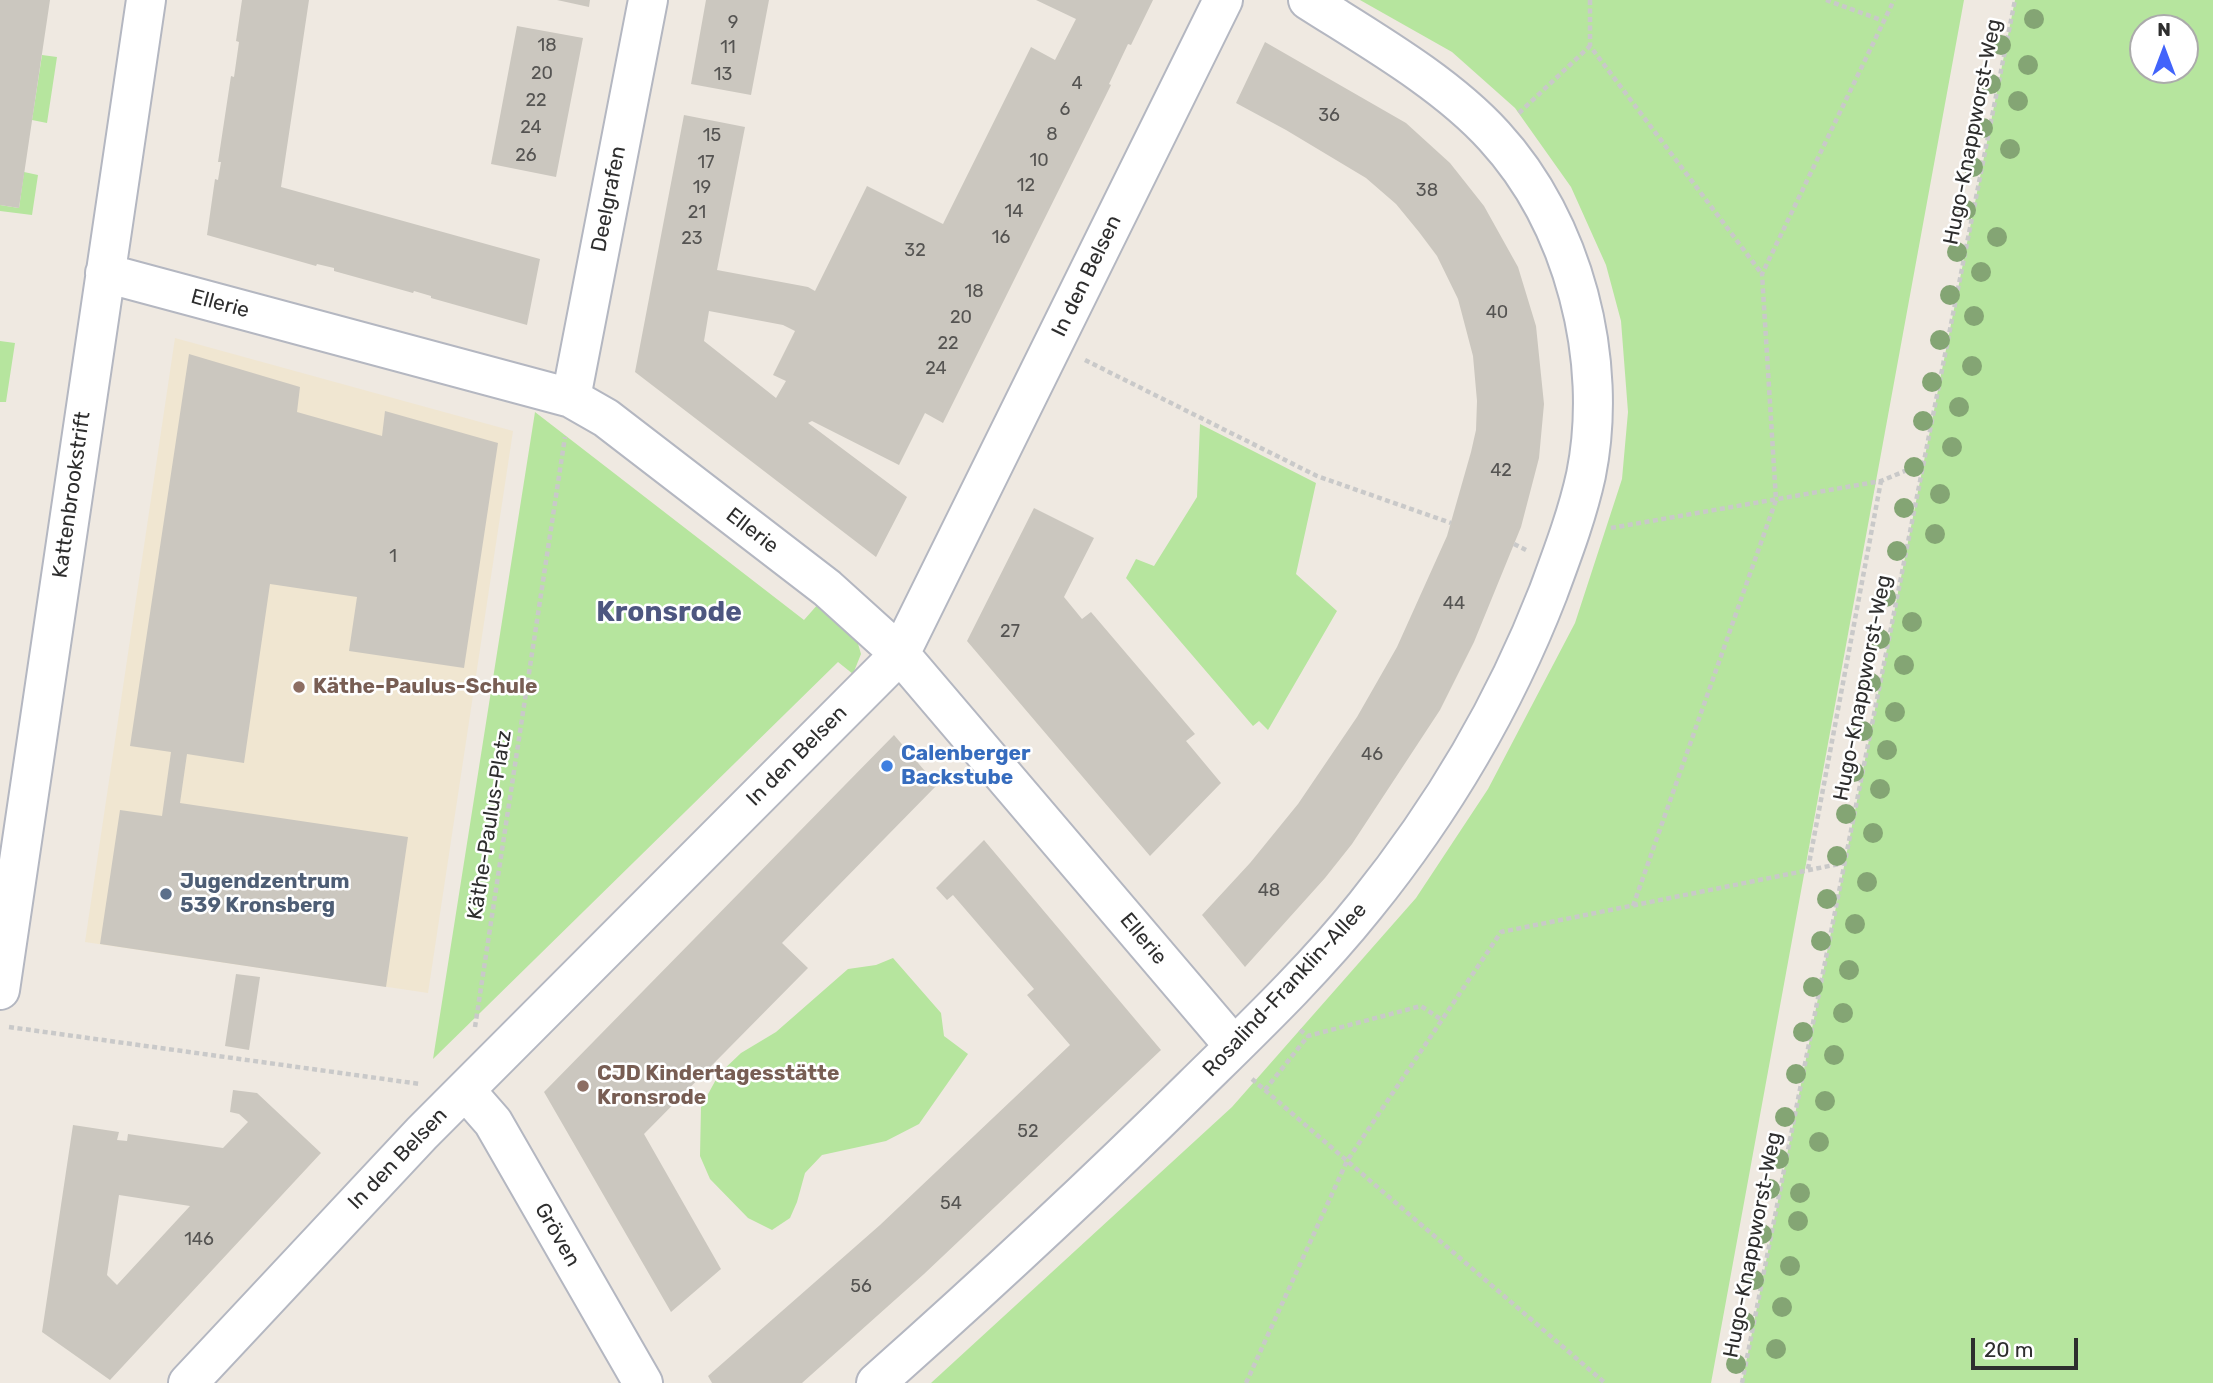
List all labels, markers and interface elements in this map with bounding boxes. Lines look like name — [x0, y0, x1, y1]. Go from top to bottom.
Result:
house number: 9 — [728, 12, 738, 34]
north arrow — [2129, 14, 2199, 84]
street label: Hugo-Knappworst-Weg — [1939, 17, 2007, 247]
text: N — [2157, 18, 2171, 41]
house number: 18 — [537, 35, 557, 57]
house number: 11 — [720, 37, 736, 59]
house number: 20 — [531, 63, 553, 85]
house number: 13 — [714, 64, 732, 86]
house number: 4 — [1071, 73, 1083, 95]
house number: 22 — [525, 90, 547, 112]
house number: 6 — [1060, 99, 1070, 121]
house number: 36 — [1318, 105, 1340, 127]
house number: 24 — [520, 117, 542, 139]
house number: 8 — [1046, 124, 1058, 146]
house number: 15 — [703, 125, 721, 147]
street label: Deelgrafen — [586, 144, 632, 254]
house number: 26 — [515, 145, 537, 167]
house number: 10 — [1029, 150, 1049, 172]
house number: 17 — [698, 152, 714, 174]
house number: 12 — [1017, 175, 1035, 197]
house number: 19 — [693, 177, 711, 199]
house number: 38 — [1416, 180, 1438, 202]
house number: 14 — [1005, 201, 1023, 223]
house number: 21 — [688, 202, 706, 224]
street label: In den Belsen — [1047, 211, 1127, 341]
house number: 16 — [992, 227, 1010, 249]
house number: 23 — [681, 228, 703, 250]
house number: 32 — [904, 240, 926, 262]
house number: 18 — [964, 281, 984, 303]
street label: Ellerie — [188, 284, 252, 324]
house number: 40 — [1486, 302, 1508, 324]
house number: 20 — [950, 307, 972, 329]
house number: 22 — [937, 333, 959, 355]
house number: 24 — [925, 358, 947, 380]
street label: Kattenbrookstrift — [48, 410, 96, 580]
house number: 42 — [1490, 460, 1512, 482]
street label: Ellerie — [721, 503, 783, 559]
house number: 1 — [389, 546, 397, 568]
street label: Hugo-Knappworst-Weg — [1829, 573, 1897, 803]
house number: 44 — [1443, 593, 1465, 615]
district label: Kronsrode — [596, 596, 742, 630]
house number: 27 — [1000, 621, 1020, 643]
place label: Käthe-Paulus-Schule — [313, 674, 537, 700]
marker: Käthe-Paulus-Schule — [291, 679, 307, 695]
street label: In den Belsen — [741, 700, 853, 812]
street label: Käthe-Paulus-Platz — [463, 728, 517, 922]
place label: Calenberger Backstube — [901, 741, 1031, 791]
house number: 46 — [1361, 744, 1383, 766]
marker: Calenberger Backstube — [879, 758, 895, 774]
place label: Jugendzentrum 539 Kronsberg — [180, 869, 349, 919]
house number: 48 — [1258, 880, 1280, 902]
marker: Jugendzentrum 539 Kronsberg — [158, 886, 174, 902]
street label: Rosalind-Franklin-Allee — [1198, 898, 1372, 1082]
street label: Ellerie — [1114, 908, 1172, 970]
place label: CJD Kindertagesstätte Kronsrode — [597, 1061, 839, 1111]
marker: CJD Kindertagesstätte Kronsrode — [575, 1078, 591, 1094]
street label: In den Belsen — [343, 1103, 453, 1215]
house number: 52 — [1017, 1121, 1039, 1143]
street label: Hugo-Knappworst-Weg — [1719, 1130, 1787, 1360]
house number: 54 — [940, 1193, 962, 1215]
street label: Gröven — [529, 1199, 585, 1271]
house number: 146 — [184, 1229, 214, 1251]
house number: 56 — [850, 1276, 872, 1298]
scale bar — [1975, 1324, 2082, 1368]
text: 20 m — [1984, 1337, 2033, 1362]

